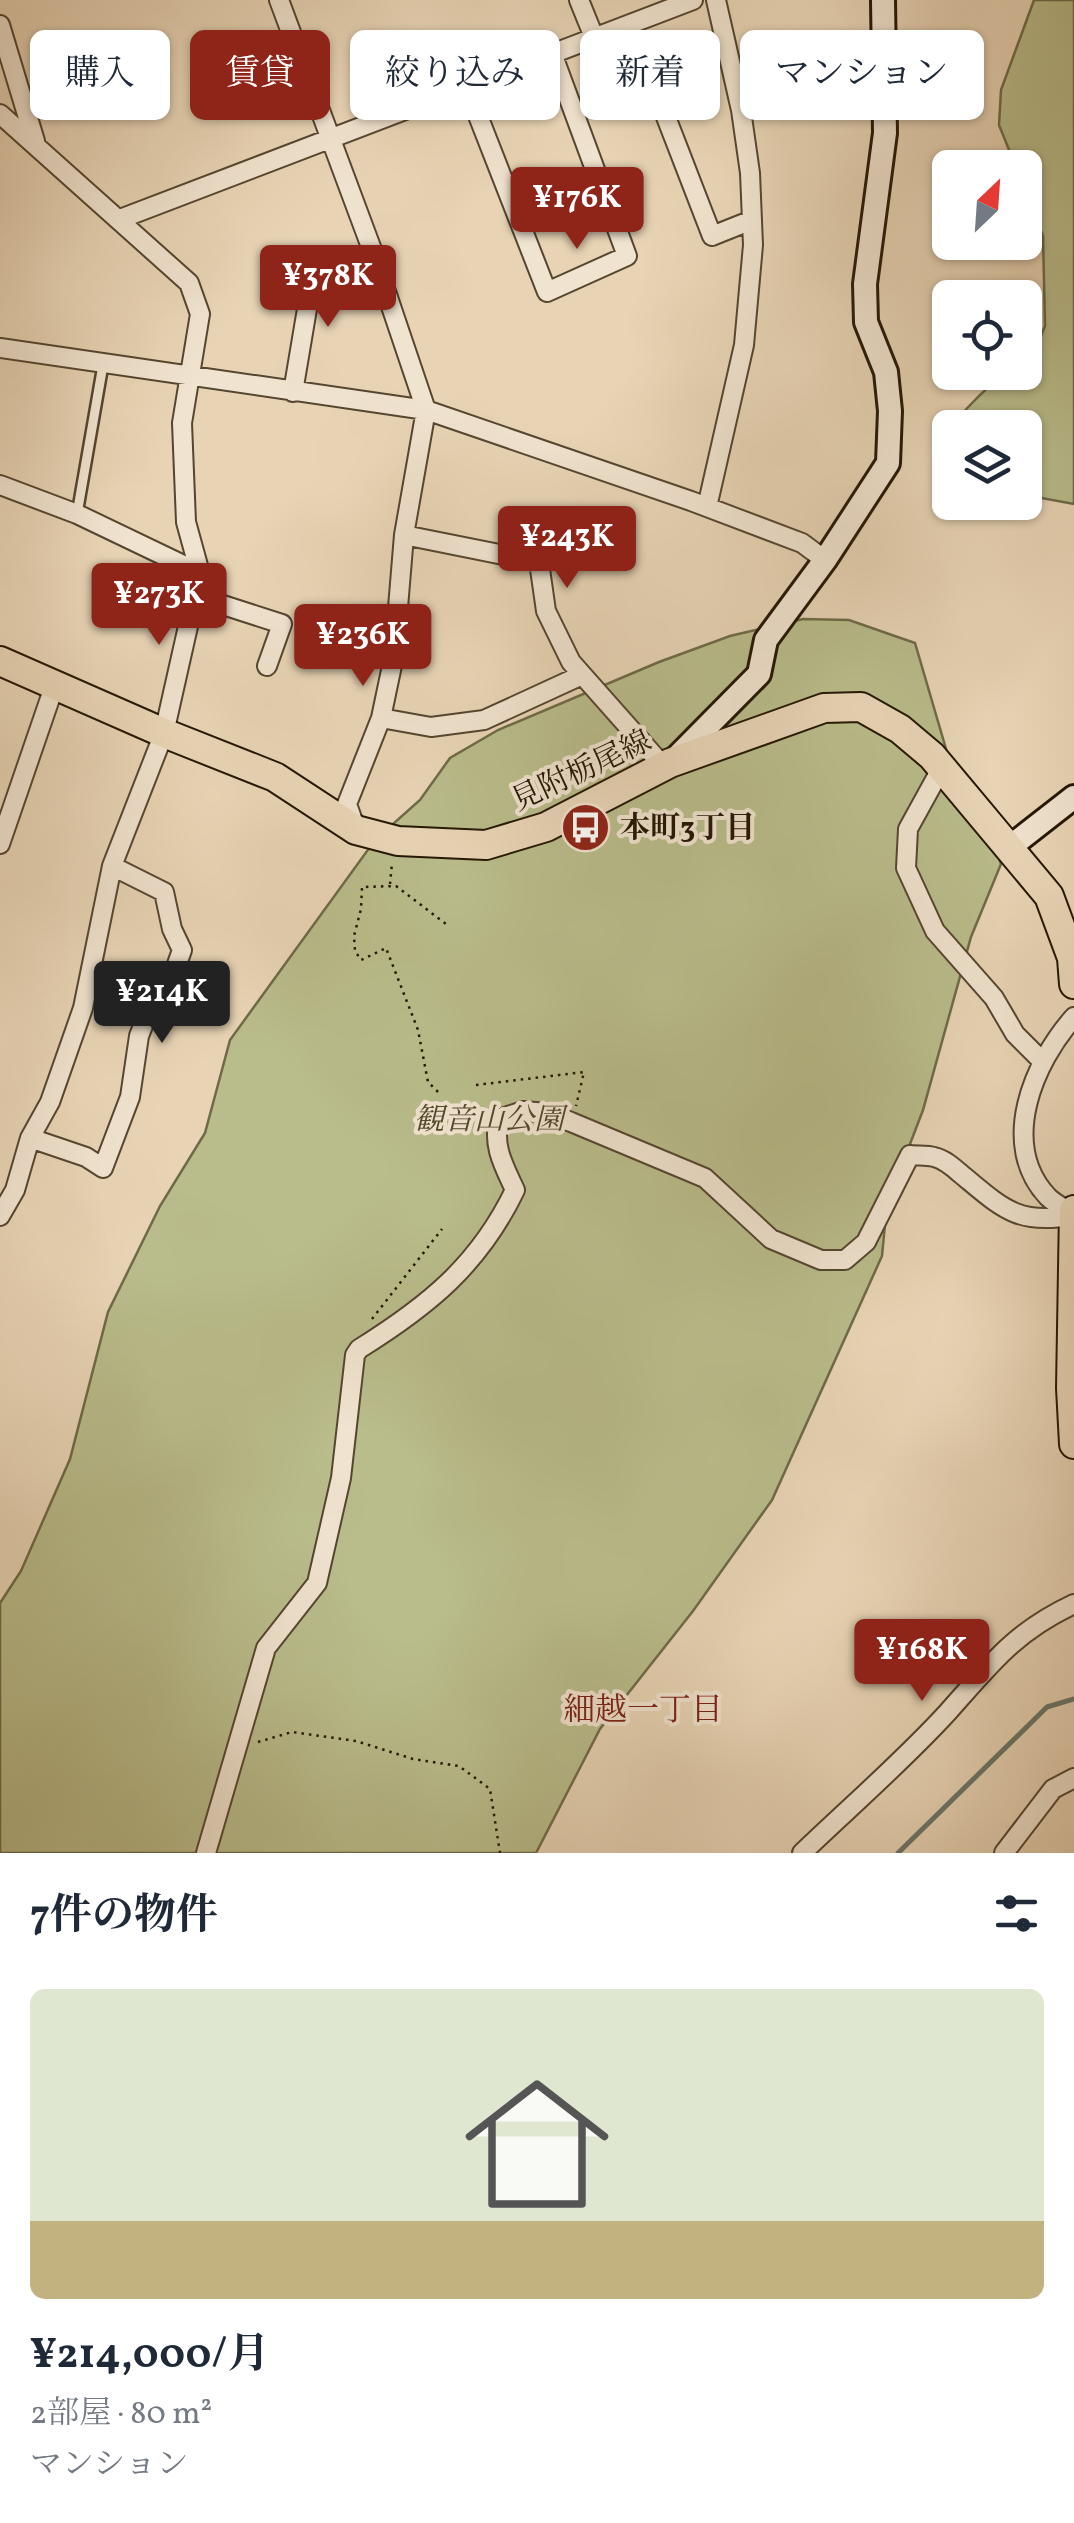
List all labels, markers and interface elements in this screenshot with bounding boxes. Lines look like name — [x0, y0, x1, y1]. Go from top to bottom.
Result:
chip: 購入 — [30, 30, 170, 120]
chip: 賃貸 — [190, 30, 330, 120]
chip: 絞り込み — [350, 30, 560, 120]
chip: 新着 — [580, 30, 720, 120]
chip: マンション — [740, 30, 984, 120]
north arrow — [932, 150, 1042, 260]
map controls — [932, 150, 1042, 520]
pin: ¥176K — [507, 167, 647, 252]
text: ¥176K — [533, 177, 621, 221]
pin: ¥378K — [258, 245, 398, 330]
text: ¥378K — [282, 255, 374, 299]
button: locate — [932, 280, 1042, 390]
button: layers — [932, 410, 1042, 520]
pin: ¥243K — [497, 506, 637, 591]
text: ¥243K — [520, 516, 614, 560]
pin: ¥273K — [89, 563, 229, 648]
text: ¥273K — [114, 573, 204, 617]
pin: ¥236K — [293, 604, 433, 689]
text: ¥236K — [316, 614, 410, 658]
street label: 見附栃尾線 — [505, 721, 659, 823]
bus stop icon: 本町3丁目 — [559, 801, 611, 853]
place label: 本町3丁目 — [620, 808, 755, 850]
pin: ¥214K — [92, 961, 232, 1046]
text: ¥214K — [116, 971, 208, 1015]
park label: 観音山公園 — [414, 1100, 569, 1142]
pin: ¥168K — [852, 1619, 992, 1704]
text: ¥168K — [876, 1629, 968, 1673]
district label: 細越一丁目 — [563, 1690, 723, 1734]
icon: filters — [989, 1886, 1044, 1941]
text: 7件の物件 — [30, 1888, 218, 1947]
icon: home — [447, 2054, 627, 2234]
text: ¥214,000/月 — [30, 2327, 269, 2386]
text: 2部屋 · 80 m² — [30, 2393, 212, 2437]
text: マンション — [30, 2444, 189, 2488]

